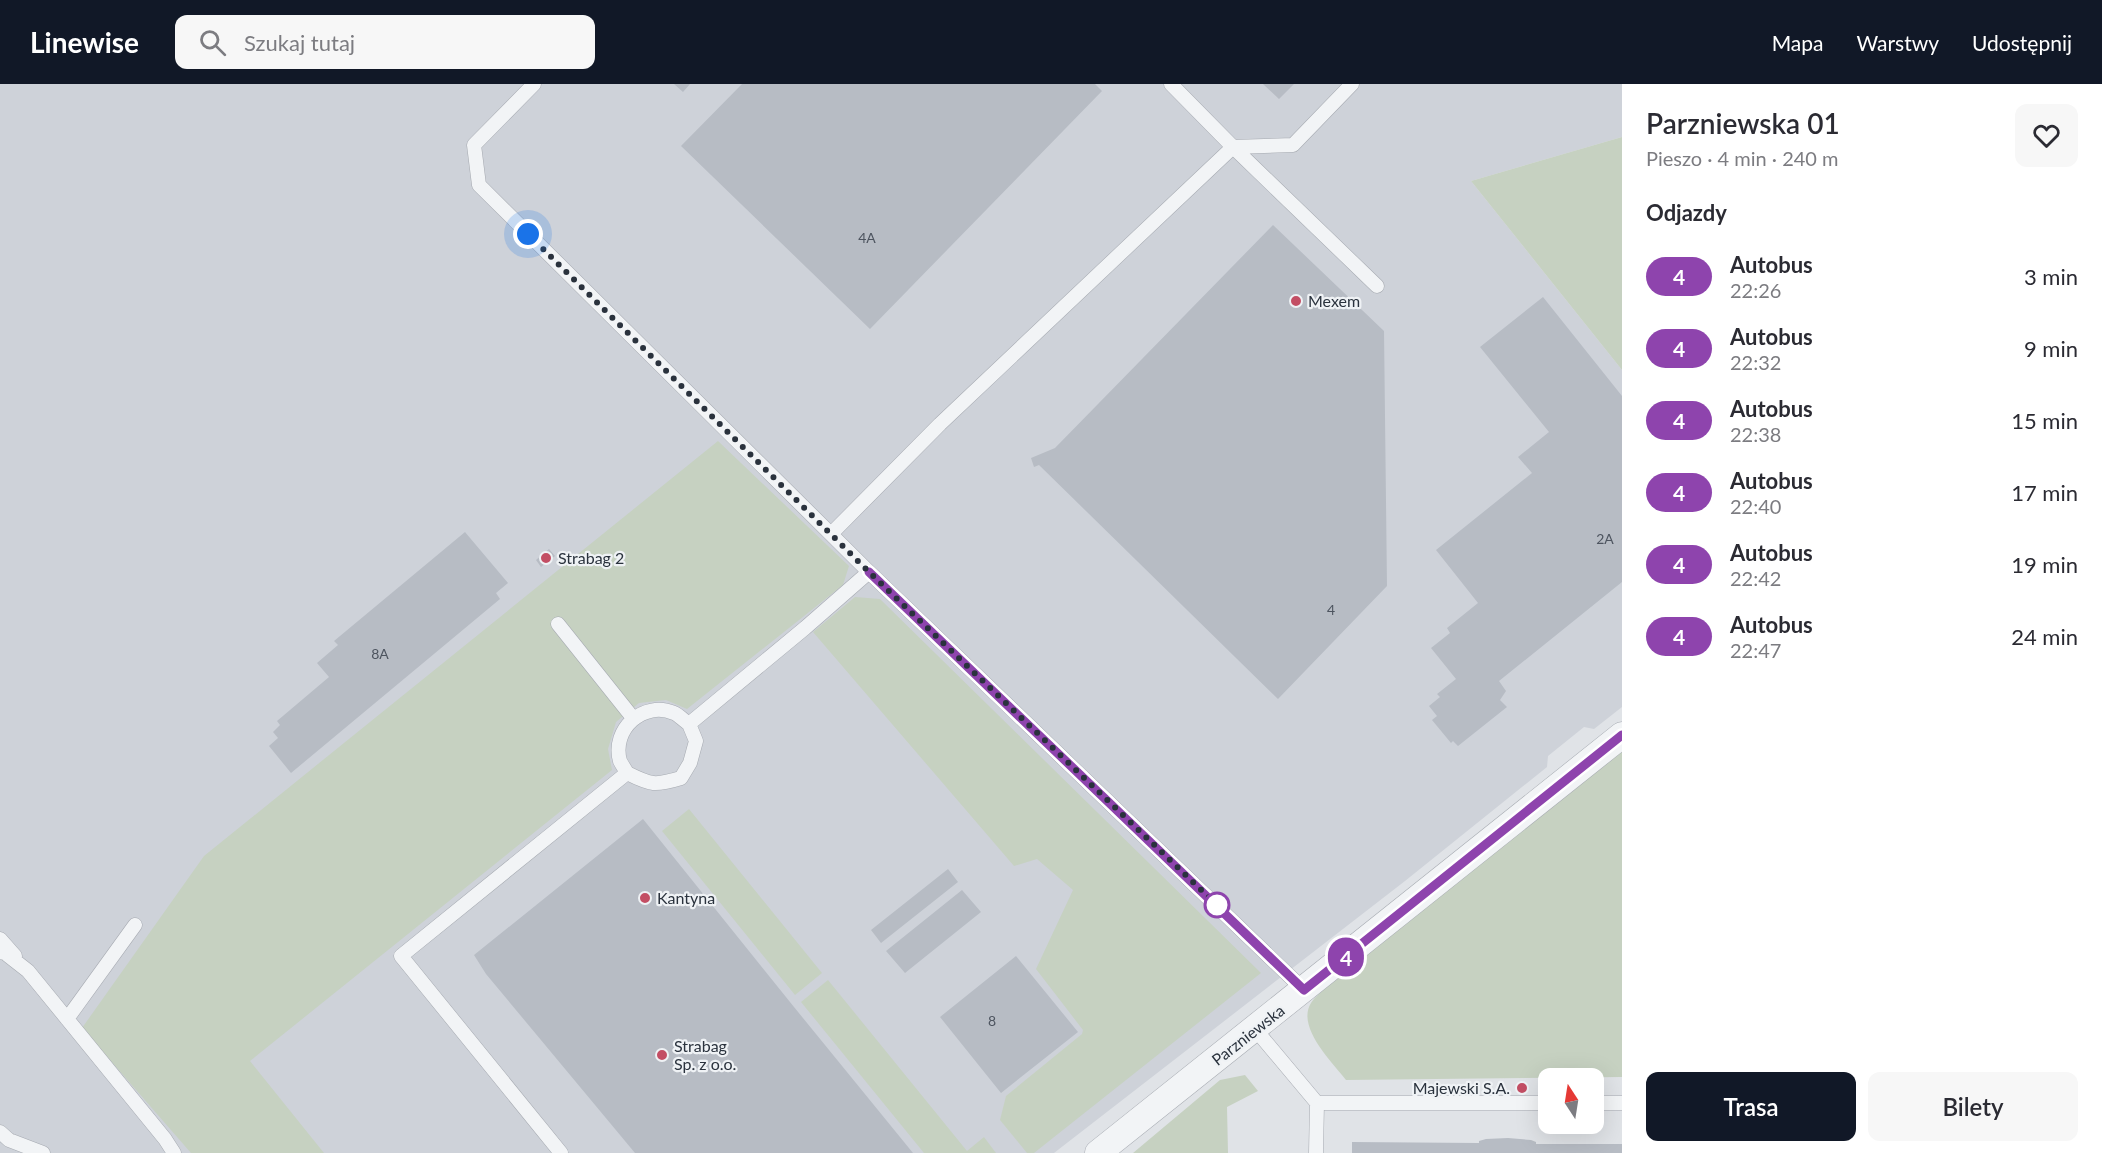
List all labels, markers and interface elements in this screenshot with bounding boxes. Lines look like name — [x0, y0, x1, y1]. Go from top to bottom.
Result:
search box — [175, 15, 595, 69]
text: Linewise — [30, 25, 139, 59]
icon: search — [196, 26, 229, 59]
text: Szukaj tutaj — [244, 29, 355, 56]
text: Mapa — [1772, 30, 1824, 55]
text: Warstwy — [1857, 30, 1939, 55]
text: Udostępnij — [1972, 30, 2072, 55]
button: heart — [2015, 104, 2078, 167]
text: Parzniewska 01 — [1646, 106, 1840, 140]
text: Pieszo · 4 min · 240 m — [1646, 146, 1839, 170]
text: Odjazdy — [1646, 199, 1727, 226]
your location — [513, 219, 543, 249]
house number: 4A — [858, 229, 876, 246]
text: Autobus — [1730, 251, 1813, 278]
text: 3 min — [2024, 263, 2078, 290]
text: 4 — [1673, 264, 1685, 289]
text: 22:26 — [1730, 278, 1781, 302]
place label: Mexem — [1308, 291, 1360, 310]
marker: Mexem — [1289, 294, 1303, 308]
text: Autobus — [1730, 323, 1813, 350]
text: 9 min — [2024, 335, 2078, 362]
text: 4 — [1673, 336, 1685, 361]
text: 22:32 — [1730, 350, 1781, 374]
text: Autobus — [1730, 395, 1813, 422]
text: 15 min — [2011, 407, 2078, 434]
text: 4 — [1673, 408, 1685, 433]
text: 22:38 — [1730, 422, 1781, 446]
text: Autobus — [1730, 467, 1813, 494]
text: 17 min — [2011, 479, 2078, 506]
text: 4 — [1673, 480, 1685, 505]
text: 22:40 — [1730, 494, 1781, 518]
house number: 2A — [1596, 530, 1614, 547]
text: Autobus — [1730, 539, 1813, 566]
place label: Strabag 2 — [558, 548, 624, 567]
marker: Strabag 2 — [539, 551, 553, 565]
text: 19 min — [2011, 551, 2078, 578]
text: 4 — [1673, 552, 1685, 577]
text: 22:42 — [1730, 566, 1781, 590]
house number: 4 — [1327, 601, 1335, 618]
text: Autobus — [1730, 611, 1813, 638]
text: 24 min — [2011, 623, 2078, 650]
text: 4 — [1673, 624, 1685, 649]
text: 22:47 — [1730, 638, 1781, 662]
house number: 8A — [371, 645, 389, 662]
place label: Kantyna — [657, 888, 715, 907]
marker: Kantyna — [638, 891, 652, 905]
unlabelled marker — [1204, 892, 1230, 918]
line badge: 4 — [1326, 938, 1366, 976]
text: 4 — [1340, 945, 1352, 970]
street label: Parzniewska — [1208, 1000, 1288, 1069]
house number: 8 — [988, 1012, 996, 1029]
place label: Strabag Sp. z o.o. — [674, 1036, 736, 1073]
marker: Strabag Sp. z o.o. — [655, 1048, 669, 1062]
north arrow — [1538, 1068, 1604, 1134]
map controls — [1538, 1068, 1604, 1134]
button: Trasa — [1646, 1072, 1856, 1141]
button: Bilety — [1868, 1072, 2078, 1141]
place label: Majewski S.A. — [1413, 1078, 1510, 1097]
marker: Majewski S.A. — [1515, 1081, 1529, 1095]

